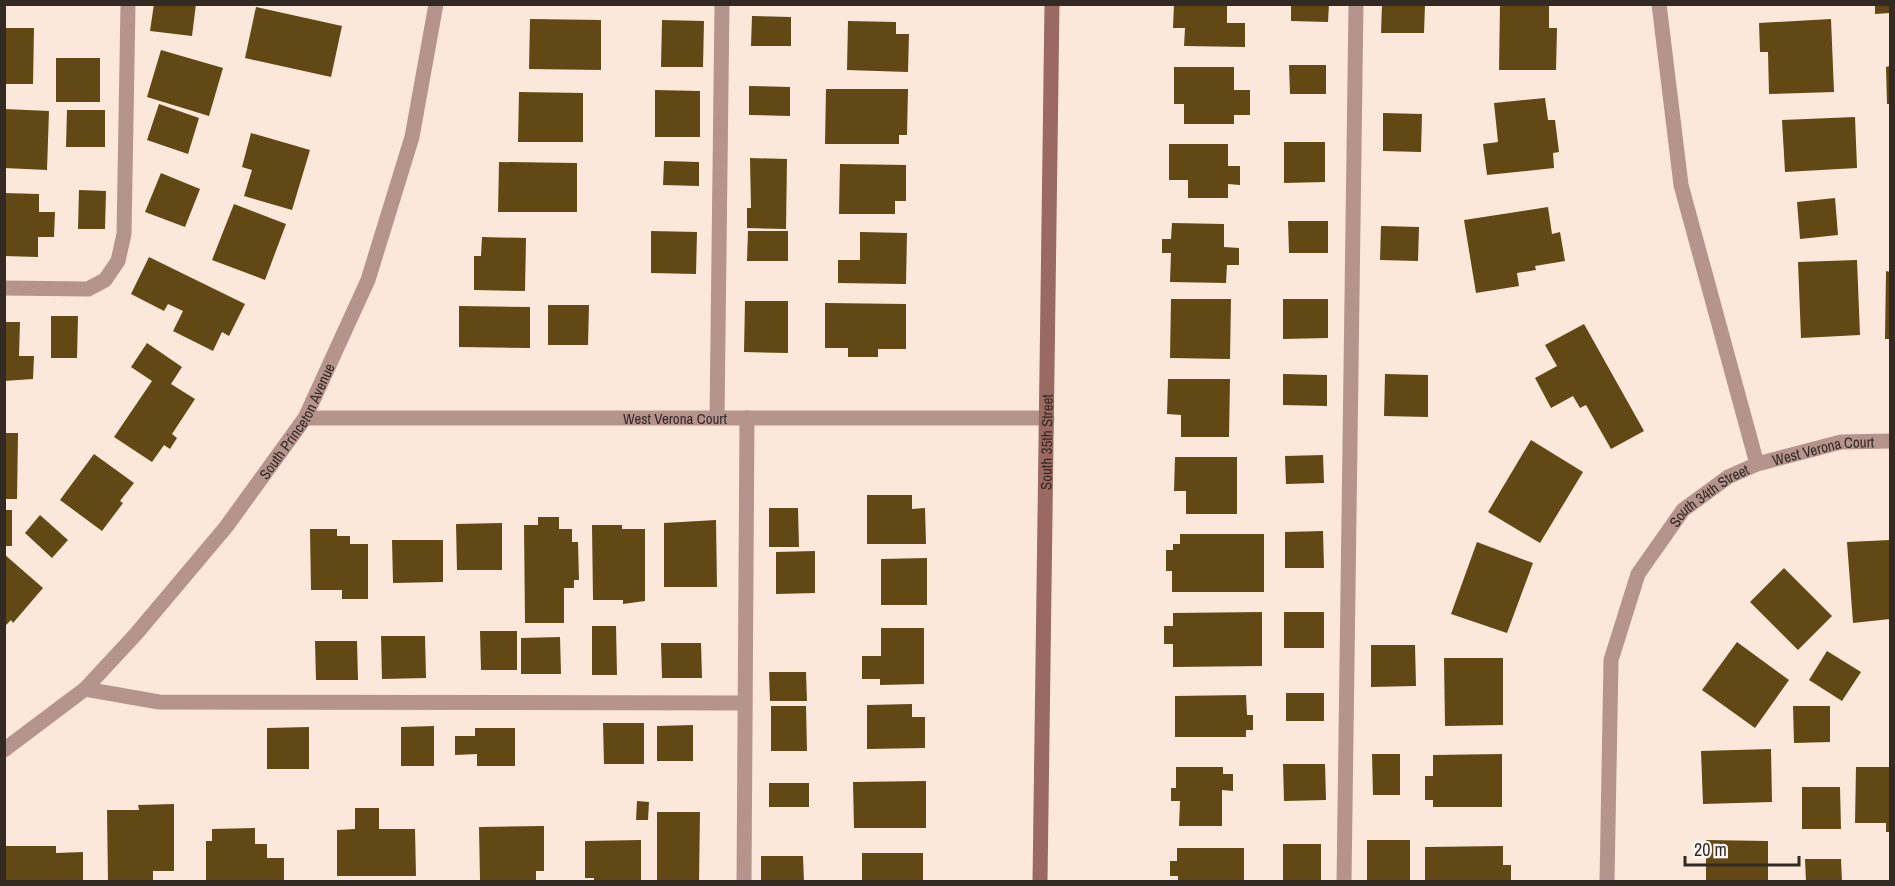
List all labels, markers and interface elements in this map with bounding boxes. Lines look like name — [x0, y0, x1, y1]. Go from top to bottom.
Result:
street label: South Princeton Avenue — [254, 359, 339, 483]
street label: South 35th Street — [1035, 393, 1057, 490]
street label: West Verona Court — [623, 408, 727, 429]
street label: West Verona Court — [1770, 431, 1875, 470]
street label: South 34th Street — [1664, 458, 1753, 531]
scale bar — [1685, 829, 1799, 867]
text: 20 m — [1694, 837, 1727, 862]

